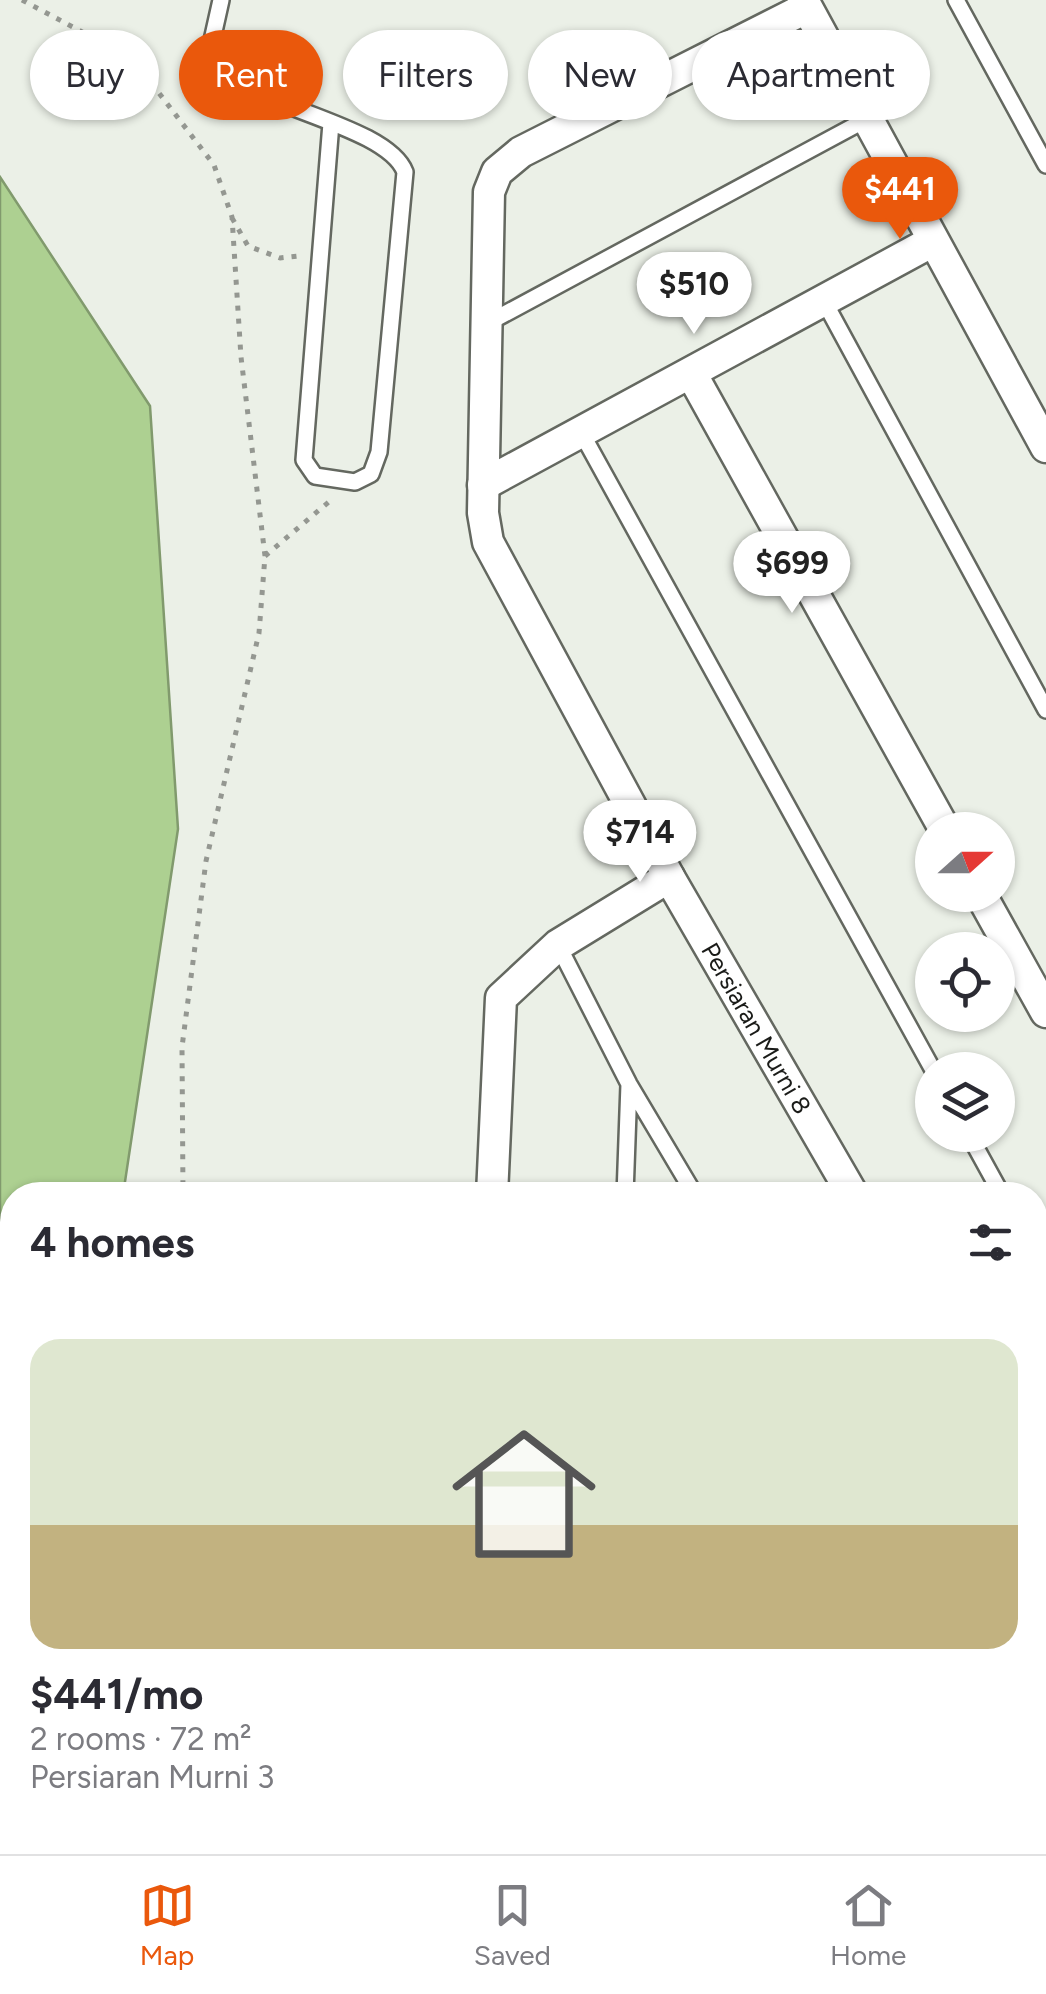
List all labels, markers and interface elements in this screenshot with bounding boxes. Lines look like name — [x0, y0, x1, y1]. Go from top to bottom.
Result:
chip: Buy — [30, 30, 159, 120]
chip: Rent — [179, 30, 323, 120]
chip: Filters — [343, 30, 508, 120]
chip: New — [528, 30, 672, 120]
chip: Apartment — [692, 30, 930, 120]
pin: $441 — [841, 157, 959, 242]
text: $441 — [864, 170, 936, 208]
pin: $510 — [635, 252, 753, 337]
text: $510 — [659, 265, 729, 303]
pin: $699 — [733, 531, 851, 616]
text: $699 — [755, 544, 829, 582]
pin: $714 — [581, 800, 699, 885]
north arrow — [915, 812, 1015, 912]
map controls — [915, 812, 1015, 1152]
text: $714 — [605, 813, 675, 851]
button: locate — [915, 932, 1015, 1032]
street label: Persiaran Murni 8 — [695, 937, 818, 1119]
button: layers — [915, 1052, 1015, 1152]
icon: filters — [963, 1215, 1018, 1270]
text: 4 homes — [30, 1217, 194, 1268]
icon: home — [434, 1404, 614, 1584]
text: $441/mo — [30, 1669, 203, 1720]
text: 2 rooms · 72 m² — [30, 1720, 252, 1758]
text: Persiaran Murni 3 — [30, 1758, 274, 1796]
tab: Map — [140, 1878, 195, 1972]
tab: Saved — [474, 1878, 551, 1972]
tab: Home — [830, 1878, 906, 1972]

